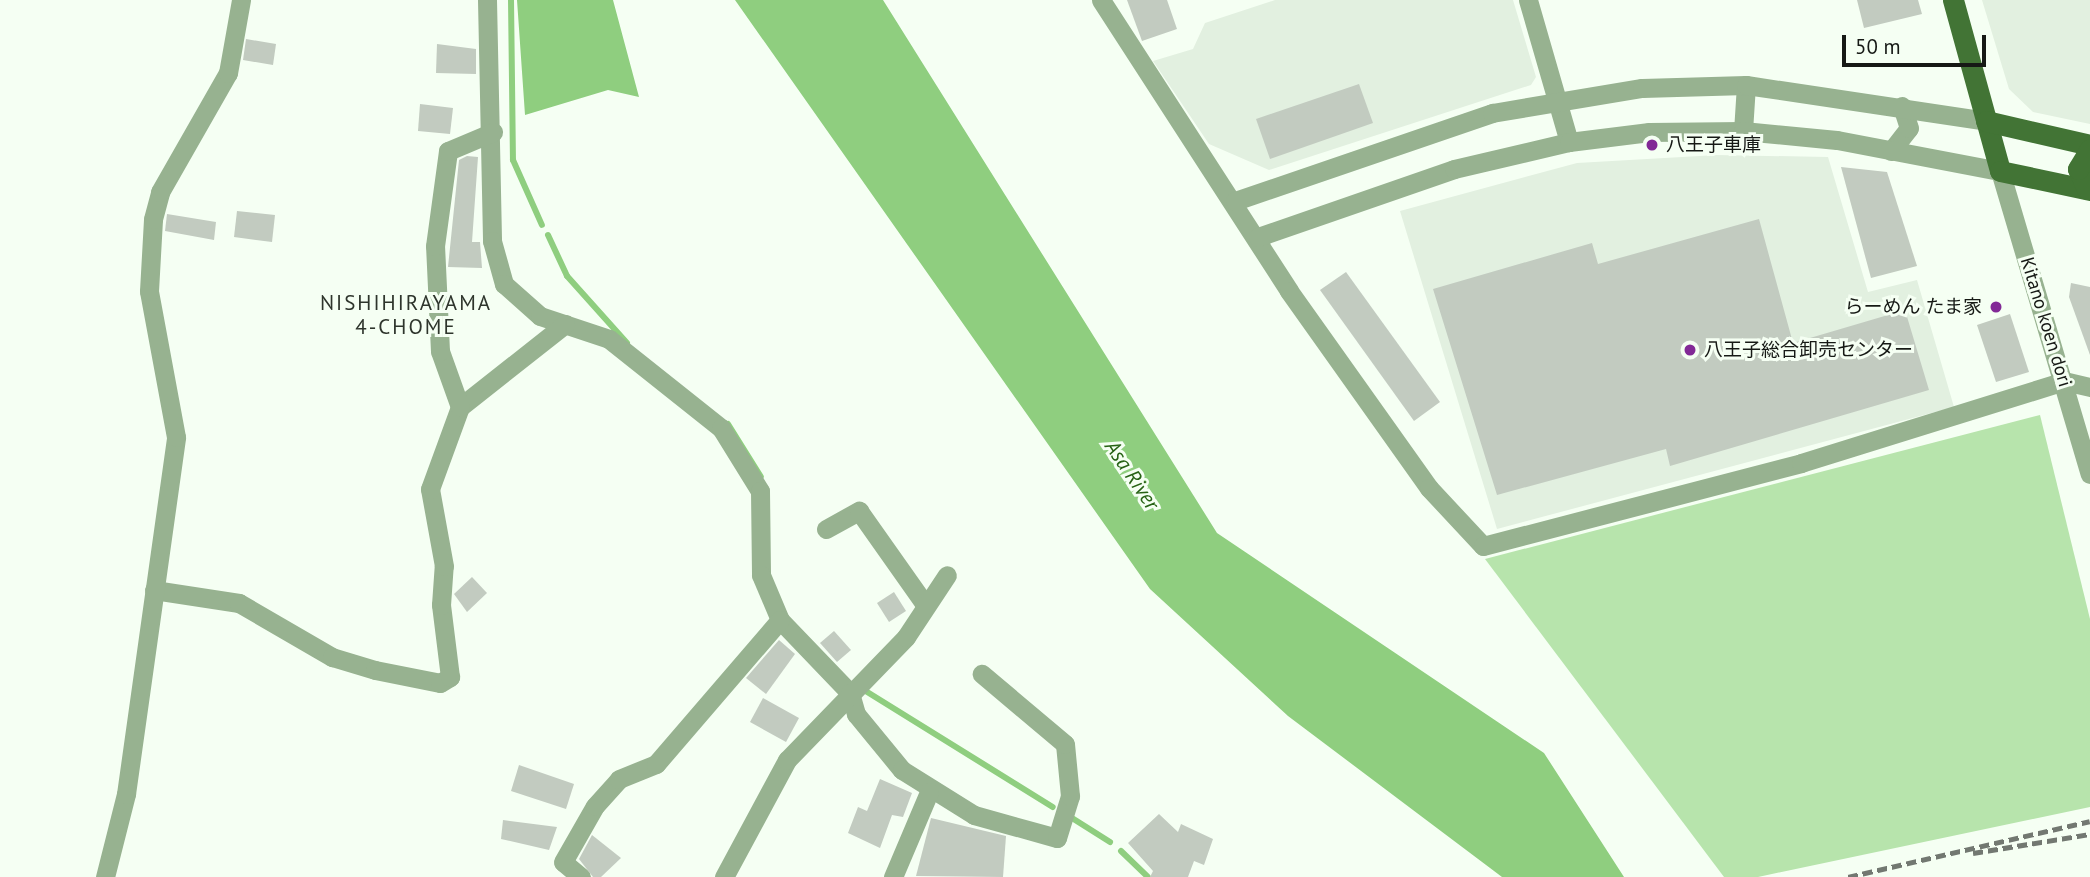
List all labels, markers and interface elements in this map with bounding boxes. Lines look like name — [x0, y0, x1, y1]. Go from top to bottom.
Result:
scale bar — [1845, 21, 1988, 65]
text: 50 m — [1855, 33, 1901, 60]
place label: 八王子車庫 — [1666, 134, 1761, 156]
marker: 八王子車庫 — [1644, 137, 1660, 153]
street label: Kitano koen dori — [2015, 254, 2077, 390]
district label: NISHIHIRAYAMA 4-CHOME — [322, 290, 490, 340]
place label: らーめん たま家 — [1844, 296, 1982, 318]
marker: らーめん たま家 — [1988, 299, 2004, 315]
place label: 八王子総合卸売センター — [1704, 339, 1913, 361]
marker: 八王子総合卸売センター — [1682, 342, 1698, 358]
water label: Asa River — [1100, 435, 1164, 515]

